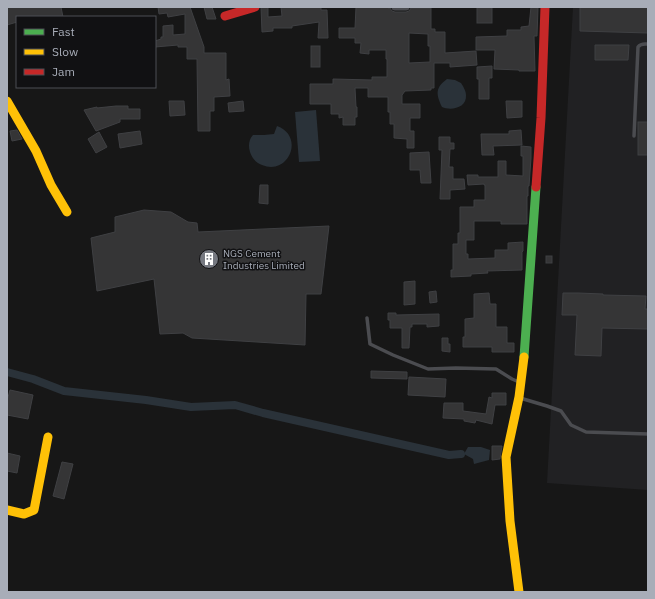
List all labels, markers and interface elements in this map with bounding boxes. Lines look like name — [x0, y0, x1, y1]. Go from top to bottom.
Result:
legend — [16, 16, 156, 88]
text: Fast — [52, 24, 75, 39]
text: Slow — [52, 44, 78, 59]
text: Jam — [52, 64, 75, 79]
place label: NGS Cement Industries Limited — [223, 247, 305, 272]
building icon: NGS Cement Industries Limited — [198, 248, 220, 270]

